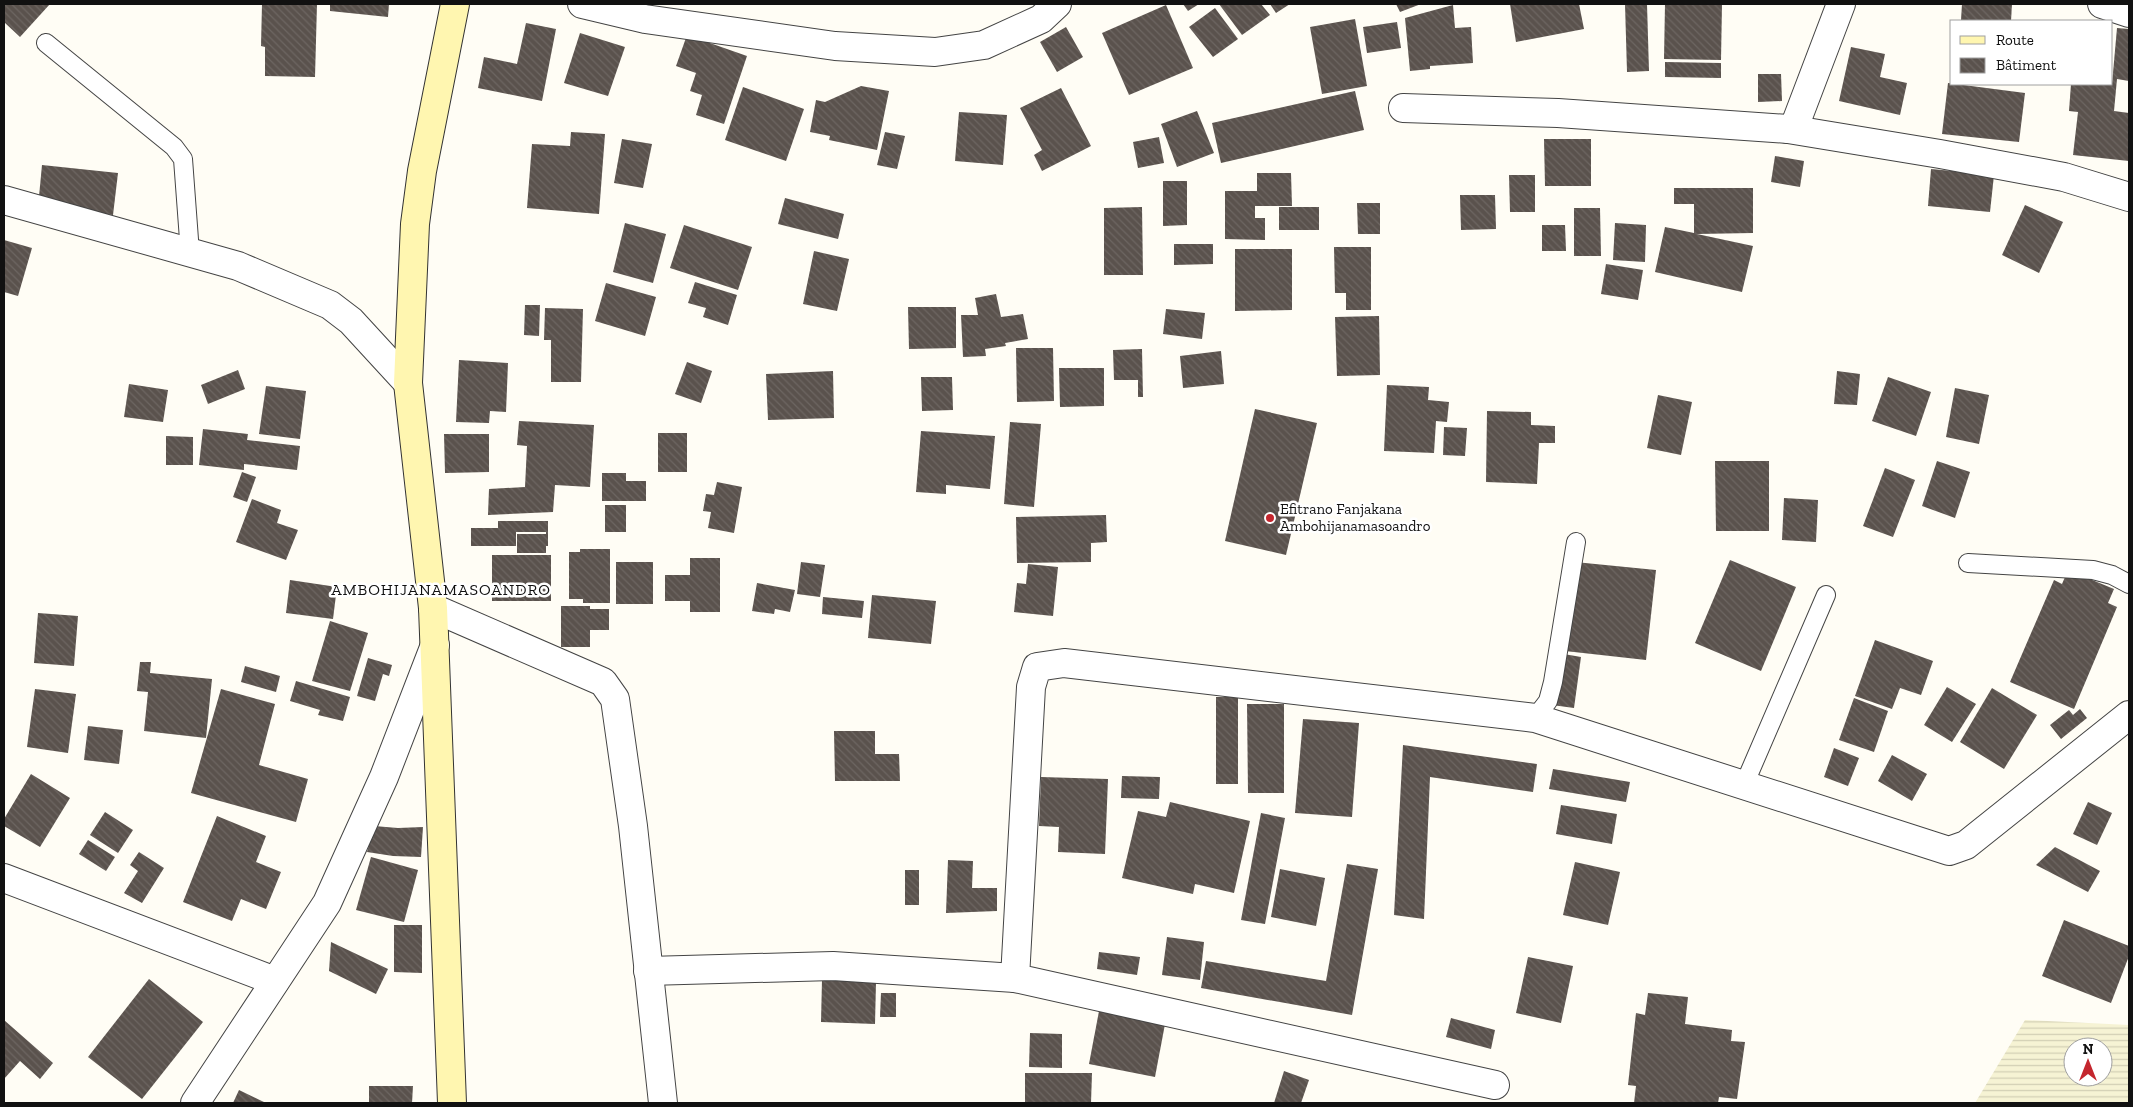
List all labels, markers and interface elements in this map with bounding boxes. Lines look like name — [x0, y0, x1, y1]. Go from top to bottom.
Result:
legend — [1950, 20, 2113, 85]
text: Route — [1996, 31, 2034, 49]
text: Bâtiment — [1996, 56, 2057, 74]
place label: Efitrano Fanjakana Ambohijanamasoandro — [1280, 500, 1431, 535]
marker: Efitrano Fanjakana Ambohijanamasoandro — [1264, 512, 1276, 524]
district label: AMBOHIJANAMASOANDRO — [331, 580, 551, 599]
north arrow — [2063, 1037, 2113, 1087]
text: N — [2083, 1041, 2094, 1058]

